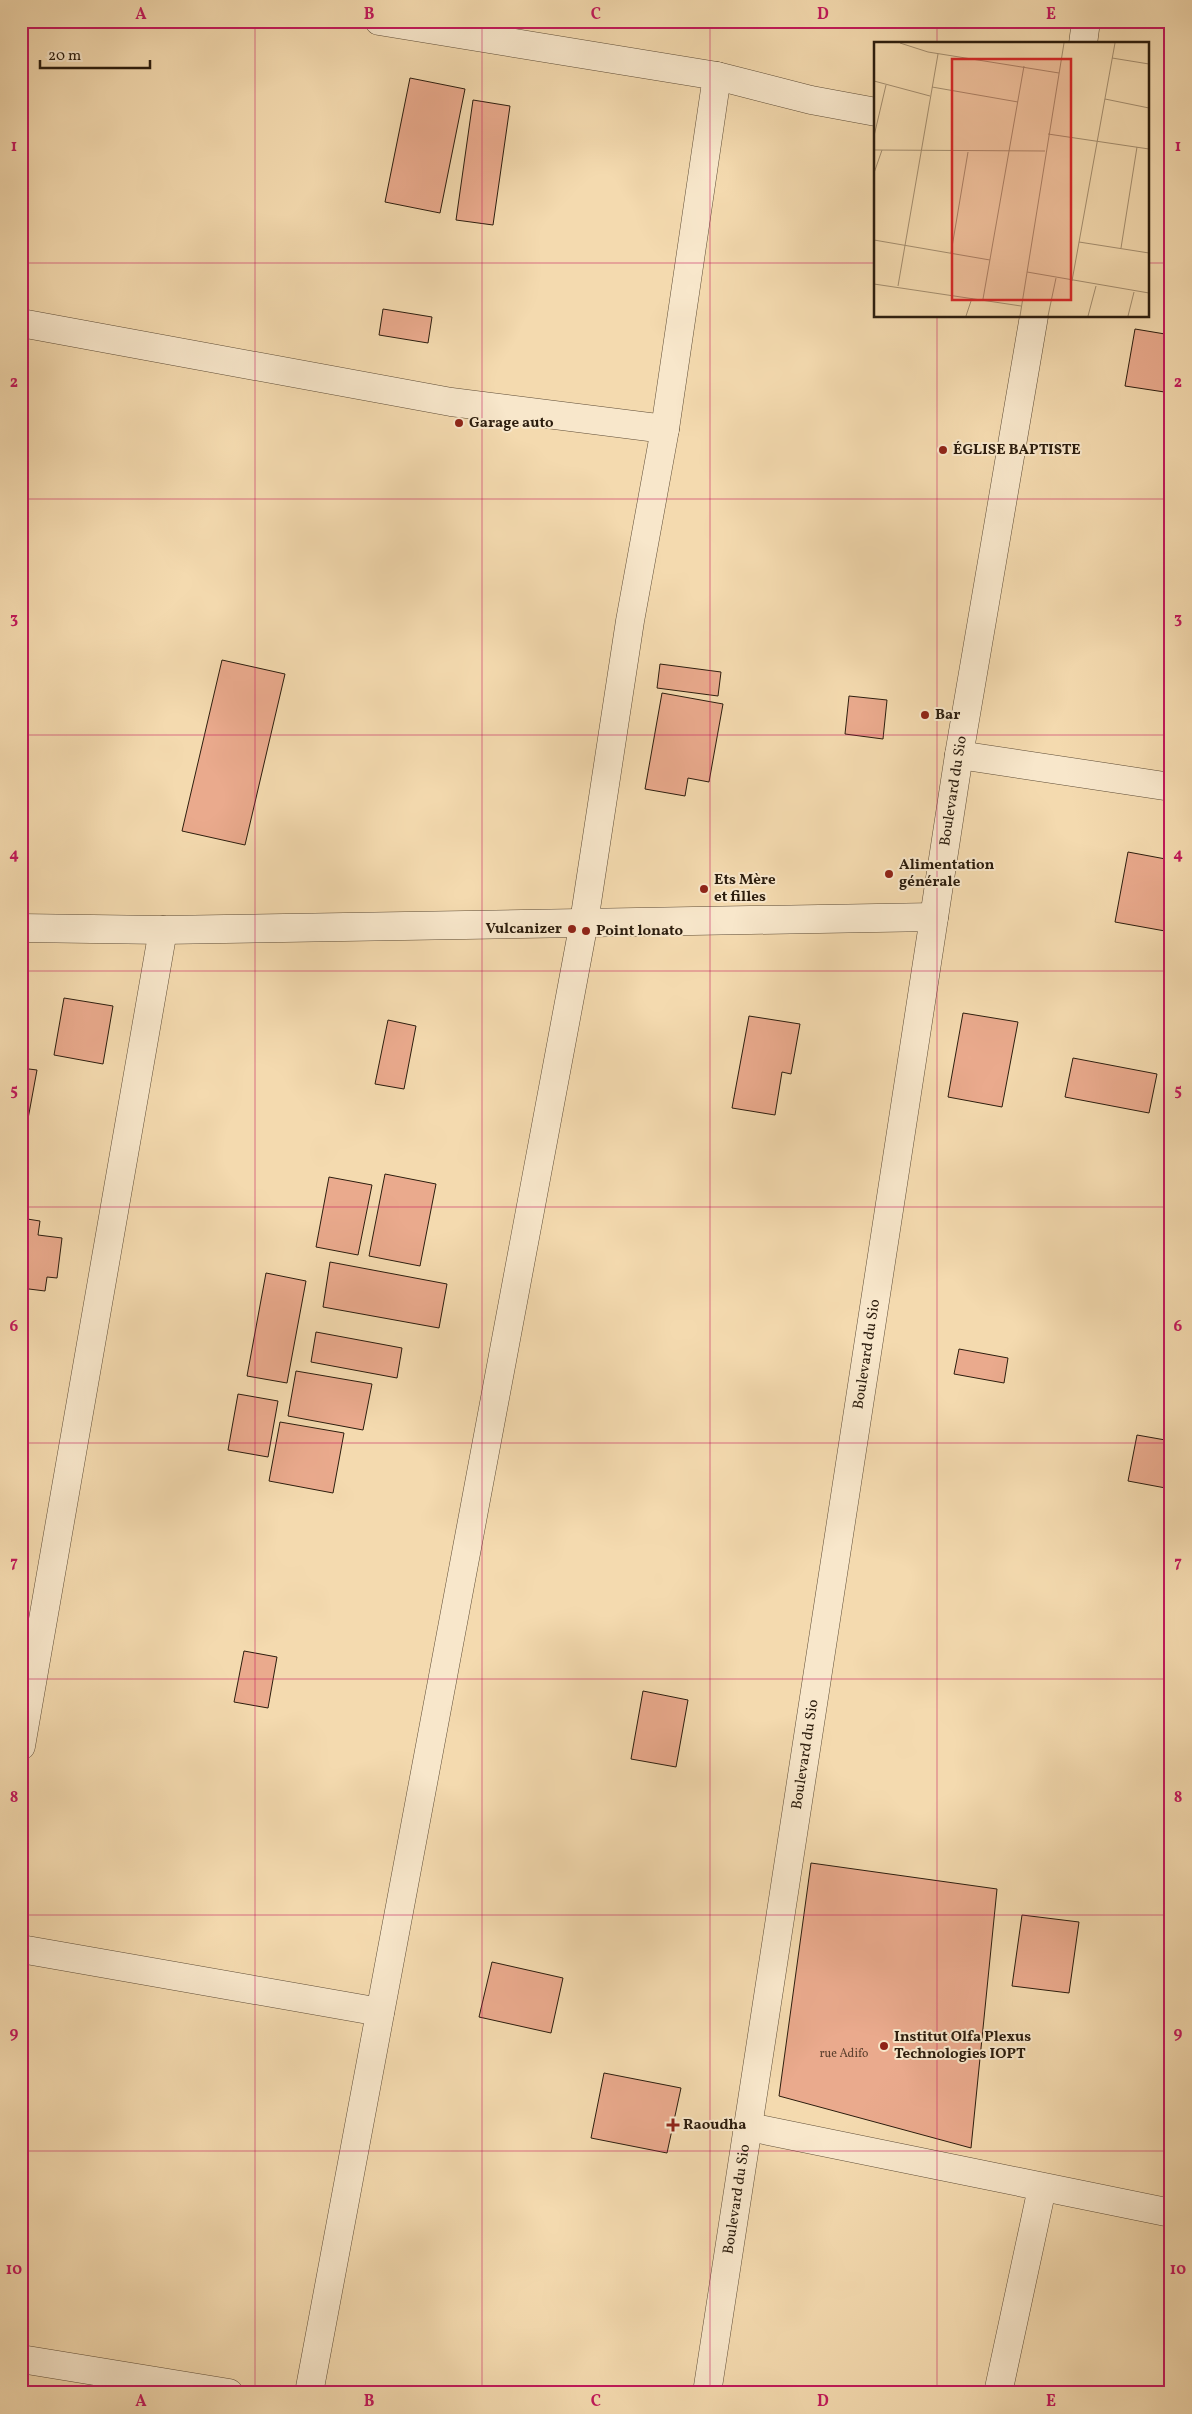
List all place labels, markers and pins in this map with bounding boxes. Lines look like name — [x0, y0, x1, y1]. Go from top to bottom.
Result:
place label: Garage auto — [469, 413, 554, 434]
marker: Garage auto — [453, 417, 465, 429]
place label: ÉGLISE BAPTISTE — [953, 440, 1081, 461]
marker: ÉGLISE BAPTISTE — [937, 444, 949, 456]
place label: Bar — [935, 705, 960, 726]
marker: Bar — [919, 709, 931, 721]
place label: Alimentation générale — [899, 855, 995, 893]
marker: Alimentation générale — [883, 868, 895, 880]
place label: Ets Mère et filles — [714, 870, 776, 908]
marker: Ets Mère et filles — [698, 883, 710, 895]
place label: Vulcanizer — [485, 919, 562, 940]
place label: Point lonato — [596, 921, 684, 942]
marker: Vulcanizer — [566, 923, 578, 935]
marker: Point lonato — [580, 925, 592, 937]
place label: Institut Olfa Plexus Technologies IOPT — [894, 2027, 1031, 2065]
marker: Institut Olfa Plexus Technologies IOPT — [878, 2040, 890, 2052]
place label: Raoudha — [683, 2115, 747, 2136]
marker: Raoudha — [667, 2119, 679, 2131]

